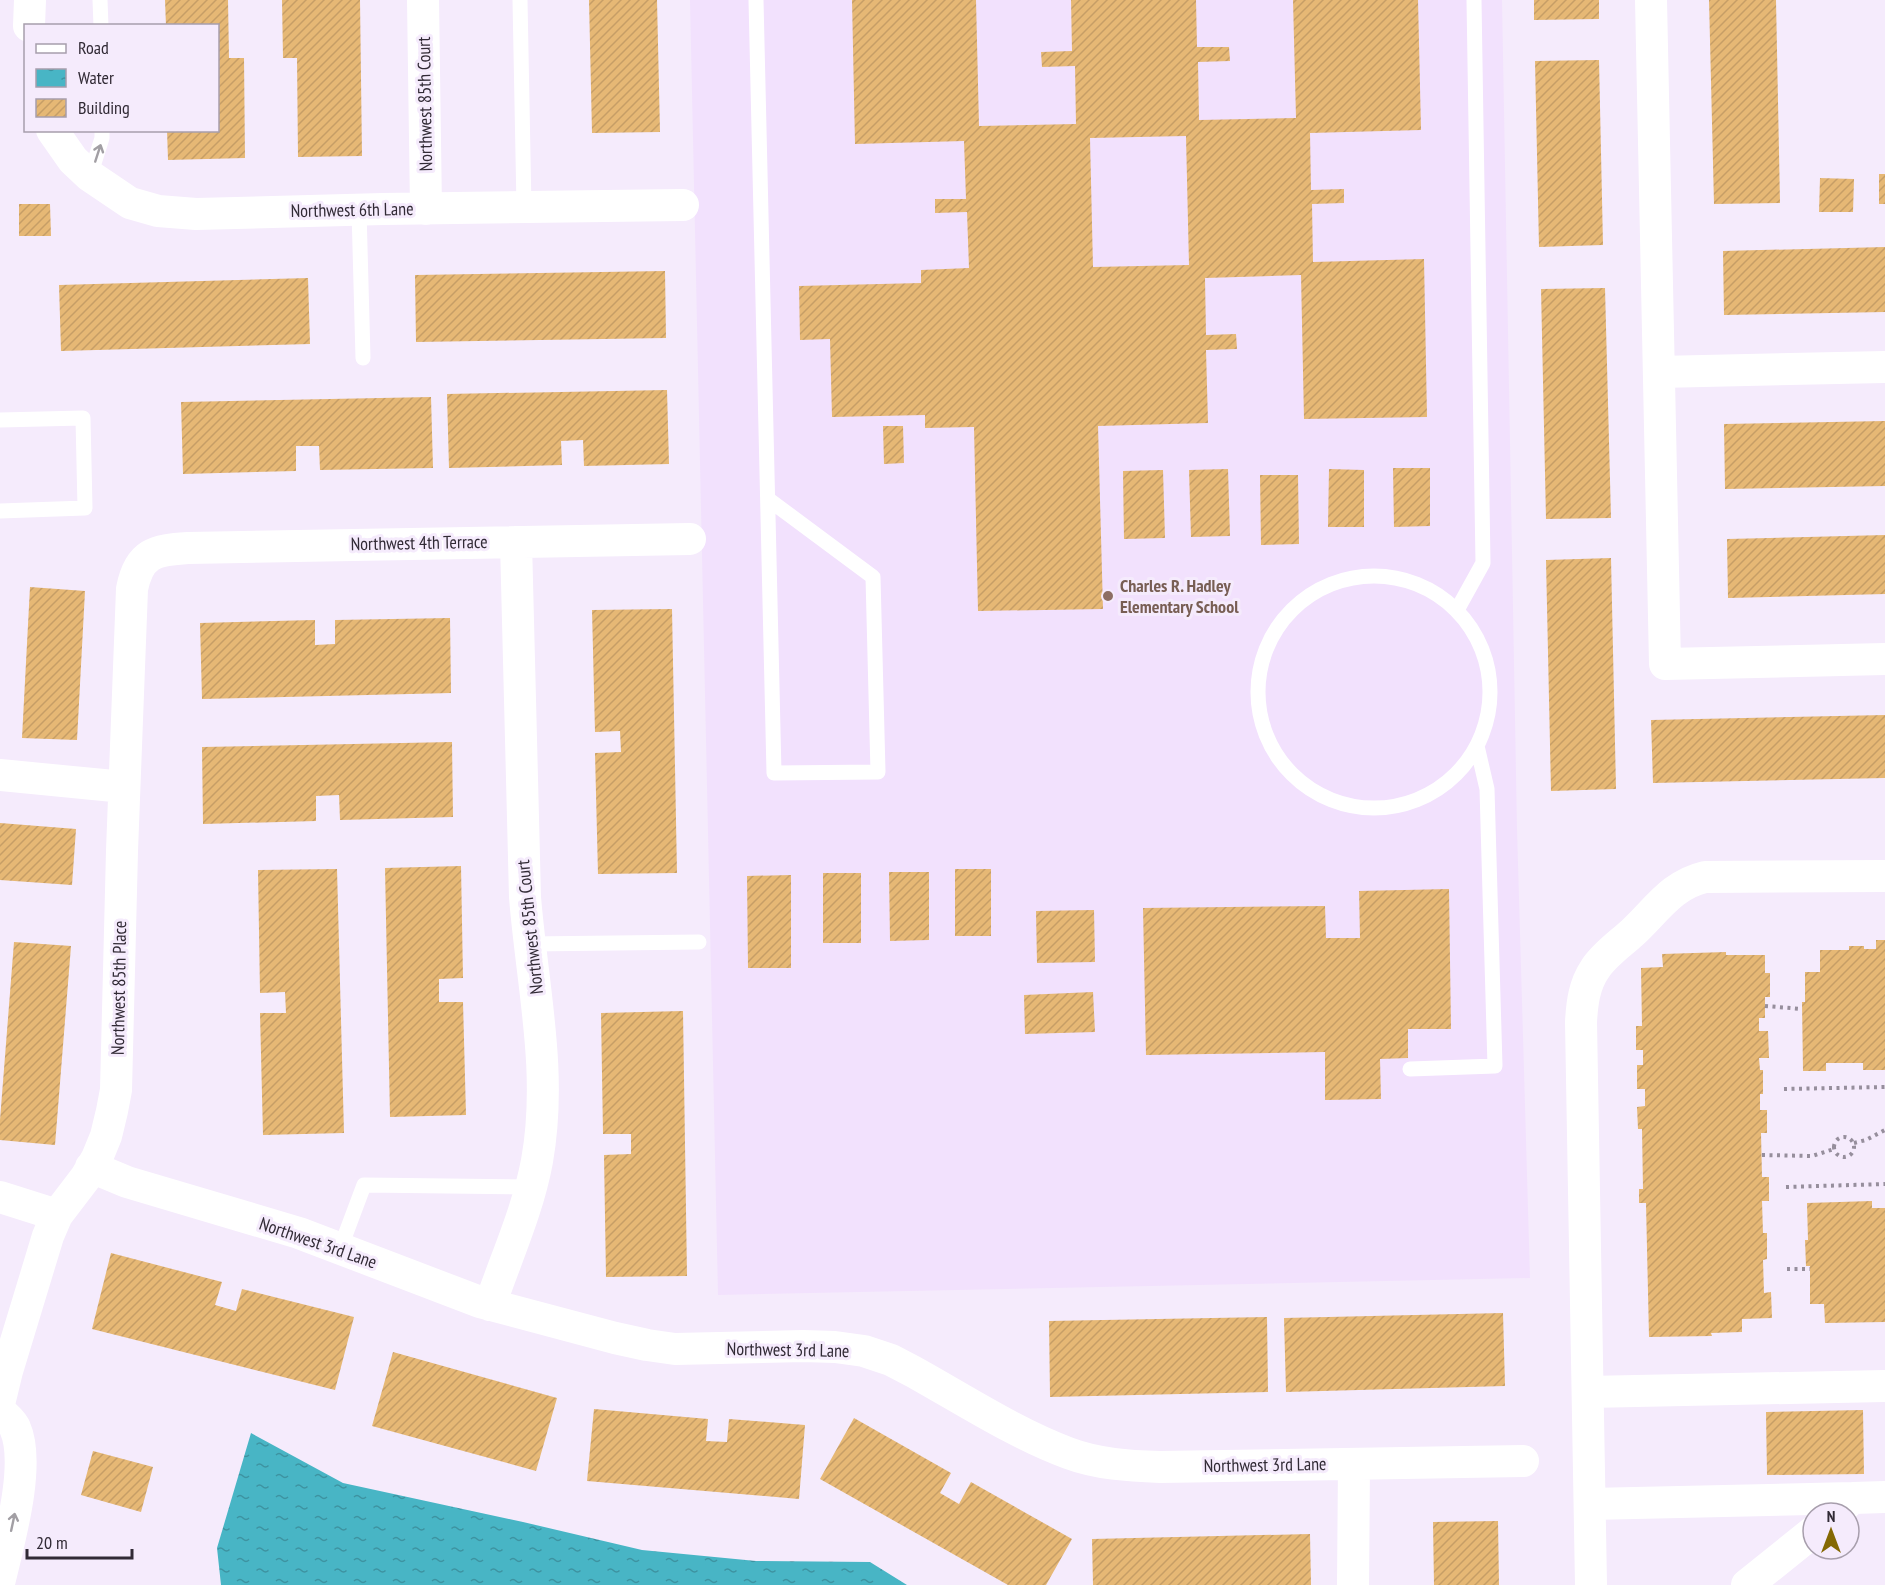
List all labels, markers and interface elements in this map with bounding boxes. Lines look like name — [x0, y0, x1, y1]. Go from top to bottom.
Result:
legend — [24, 24, 219, 132]
text: Road — [78, 36, 109, 59]
street label: Northwest 85th Court — [412, 36, 437, 172]
text: Water — [78, 66, 114, 89]
text: Building — [78, 96, 130, 119]
one-way arrow — [93, 144, 104, 163]
street label: Northwest 6th Lane — [290, 197, 414, 222]
street label: Northwest 4th Terrace — [350, 530, 488, 555]
place label: Charles R. Hadley Elementary School — [1120, 574, 1239, 618]
marker: Charles R. Hadley Elementary School — [1101, 589, 1115, 603]
street label: Northwest 85th Court — [511, 859, 548, 995]
street label: Northwest 85th Place — [106, 921, 131, 1055]
street label: Northwest 3rd Lane — [256, 1212, 380, 1273]
street label: Northwest 3rd Lane — [726, 1337, 850, 1362]
street label: Northwest 3rd Lane — [1203, 1452, 1327, 1477]
north arrow — [1801, 1501, 1861, 1561]
text: N — [1827, 1506, 1835, 1526]
one-way arrow — [8, 1512, 19, 1532]
scale bar — [27, 1522, 132, 1560]
text: 20 m — [36, 1531, 68, 1554]

